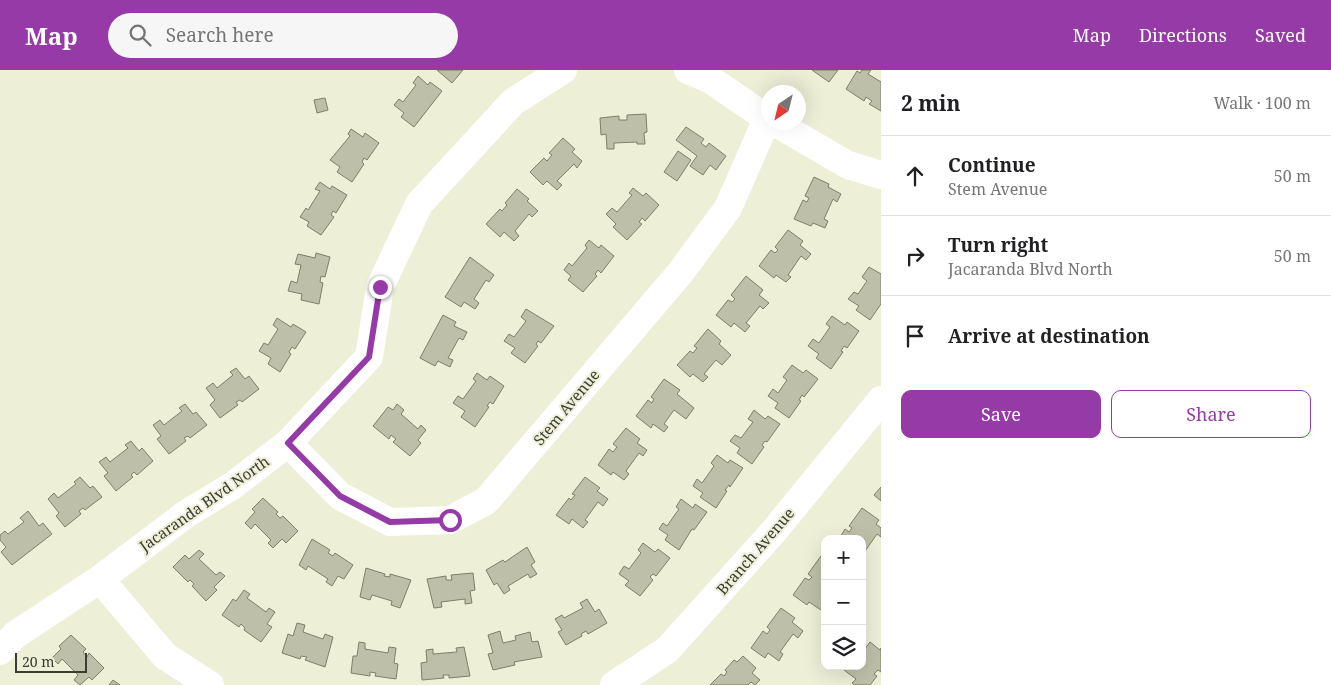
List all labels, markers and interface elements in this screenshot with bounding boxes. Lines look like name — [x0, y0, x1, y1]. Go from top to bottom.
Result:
search box — [108, 13, 458, 58]
text: Map — [25, 19, 78, 52]
icon: search — [126, 21, 154, 49]
text: Search here — [166, 22, 274, 48]
text: Map — [1073, 23, 1111, 47]
text: Directions — [1139, 23, 1227, 47]
text: Saved — [1255, 23, 1306, 47]
north arrow — [761, 85, 806, 130]
text: 2 min — [901, 89, 960, 117]
text: Walk · 100 m — [1214, 92, 1311, 114]
text: Continue — [948, 152, 1036, 178]
icon: ahead — [901, 162, 929, 190]
text: 50 m — [1274, 165, 1311, 187]
text: Stem Avenue — [948, 178, 1047, 200]
text: Turn right — [948, 232, 1048, 258]
icon: right — [901, 242, 929, 270]
text: 50 m — [1274, 245, 1311, 267]
text: Jacaranda Blvd North — [948, 258, 1113, 280]
route end — [369, 276, 392, 299]
icon: arrive — [901, 322, 929, 350]
text: Arrive at destination — [948, 323, 1150, 349]
street label: Stem Avenue — [528, 365, 604, 449]
button: Save — [901, 390, 1101, 438]
button: Share — [1111, 390, 1311, 438]
street label: Jacaranda Blvd North — [134, 450, 273, 556]
street label: Branch Avenue — [712, 503, 798, 599]
route start — [439, 509, 462, 532]
map controls — [821, 535, 866, 670]
button: + — [821, 535, 866, 580]
button: − — [821, 580, 866, 625]
button: layers — [821, 625, 866, 670]
scale bar — [15, 650, 88, 673]
text: 20 m — [22, 652, 55, 671]

